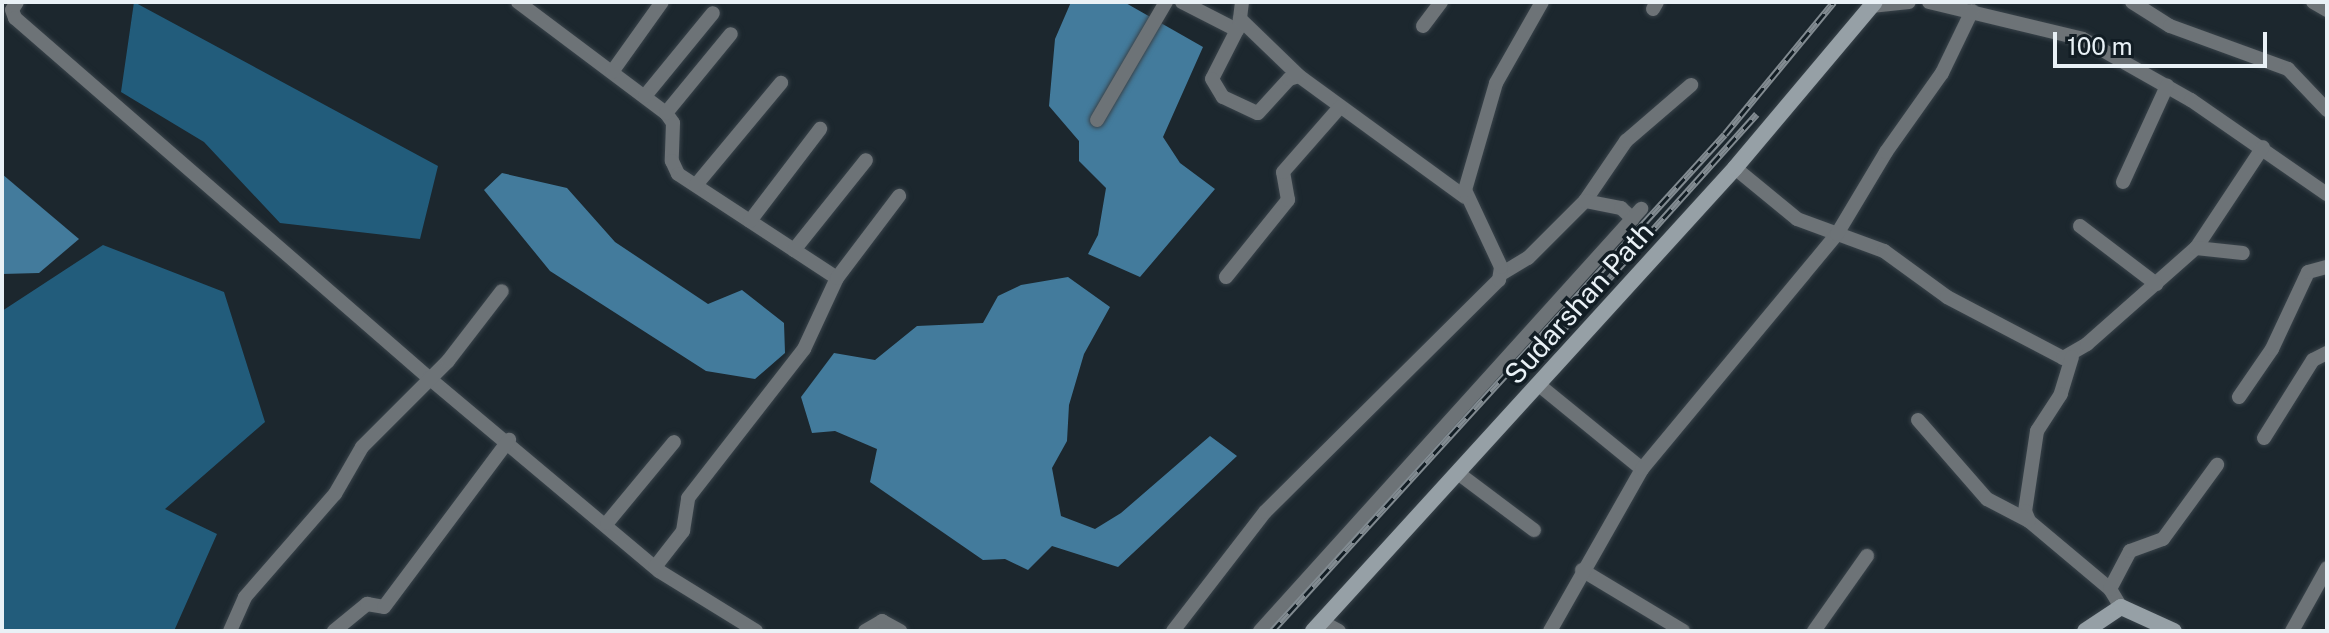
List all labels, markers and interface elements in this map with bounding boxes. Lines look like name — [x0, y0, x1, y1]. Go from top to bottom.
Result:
scale bar — [2057, 16, 2271, 66]
text: 100 m — [2067, 32, 2133, 60]
street label: Sudarshan Path — [1498, 215, 1660, 391]

